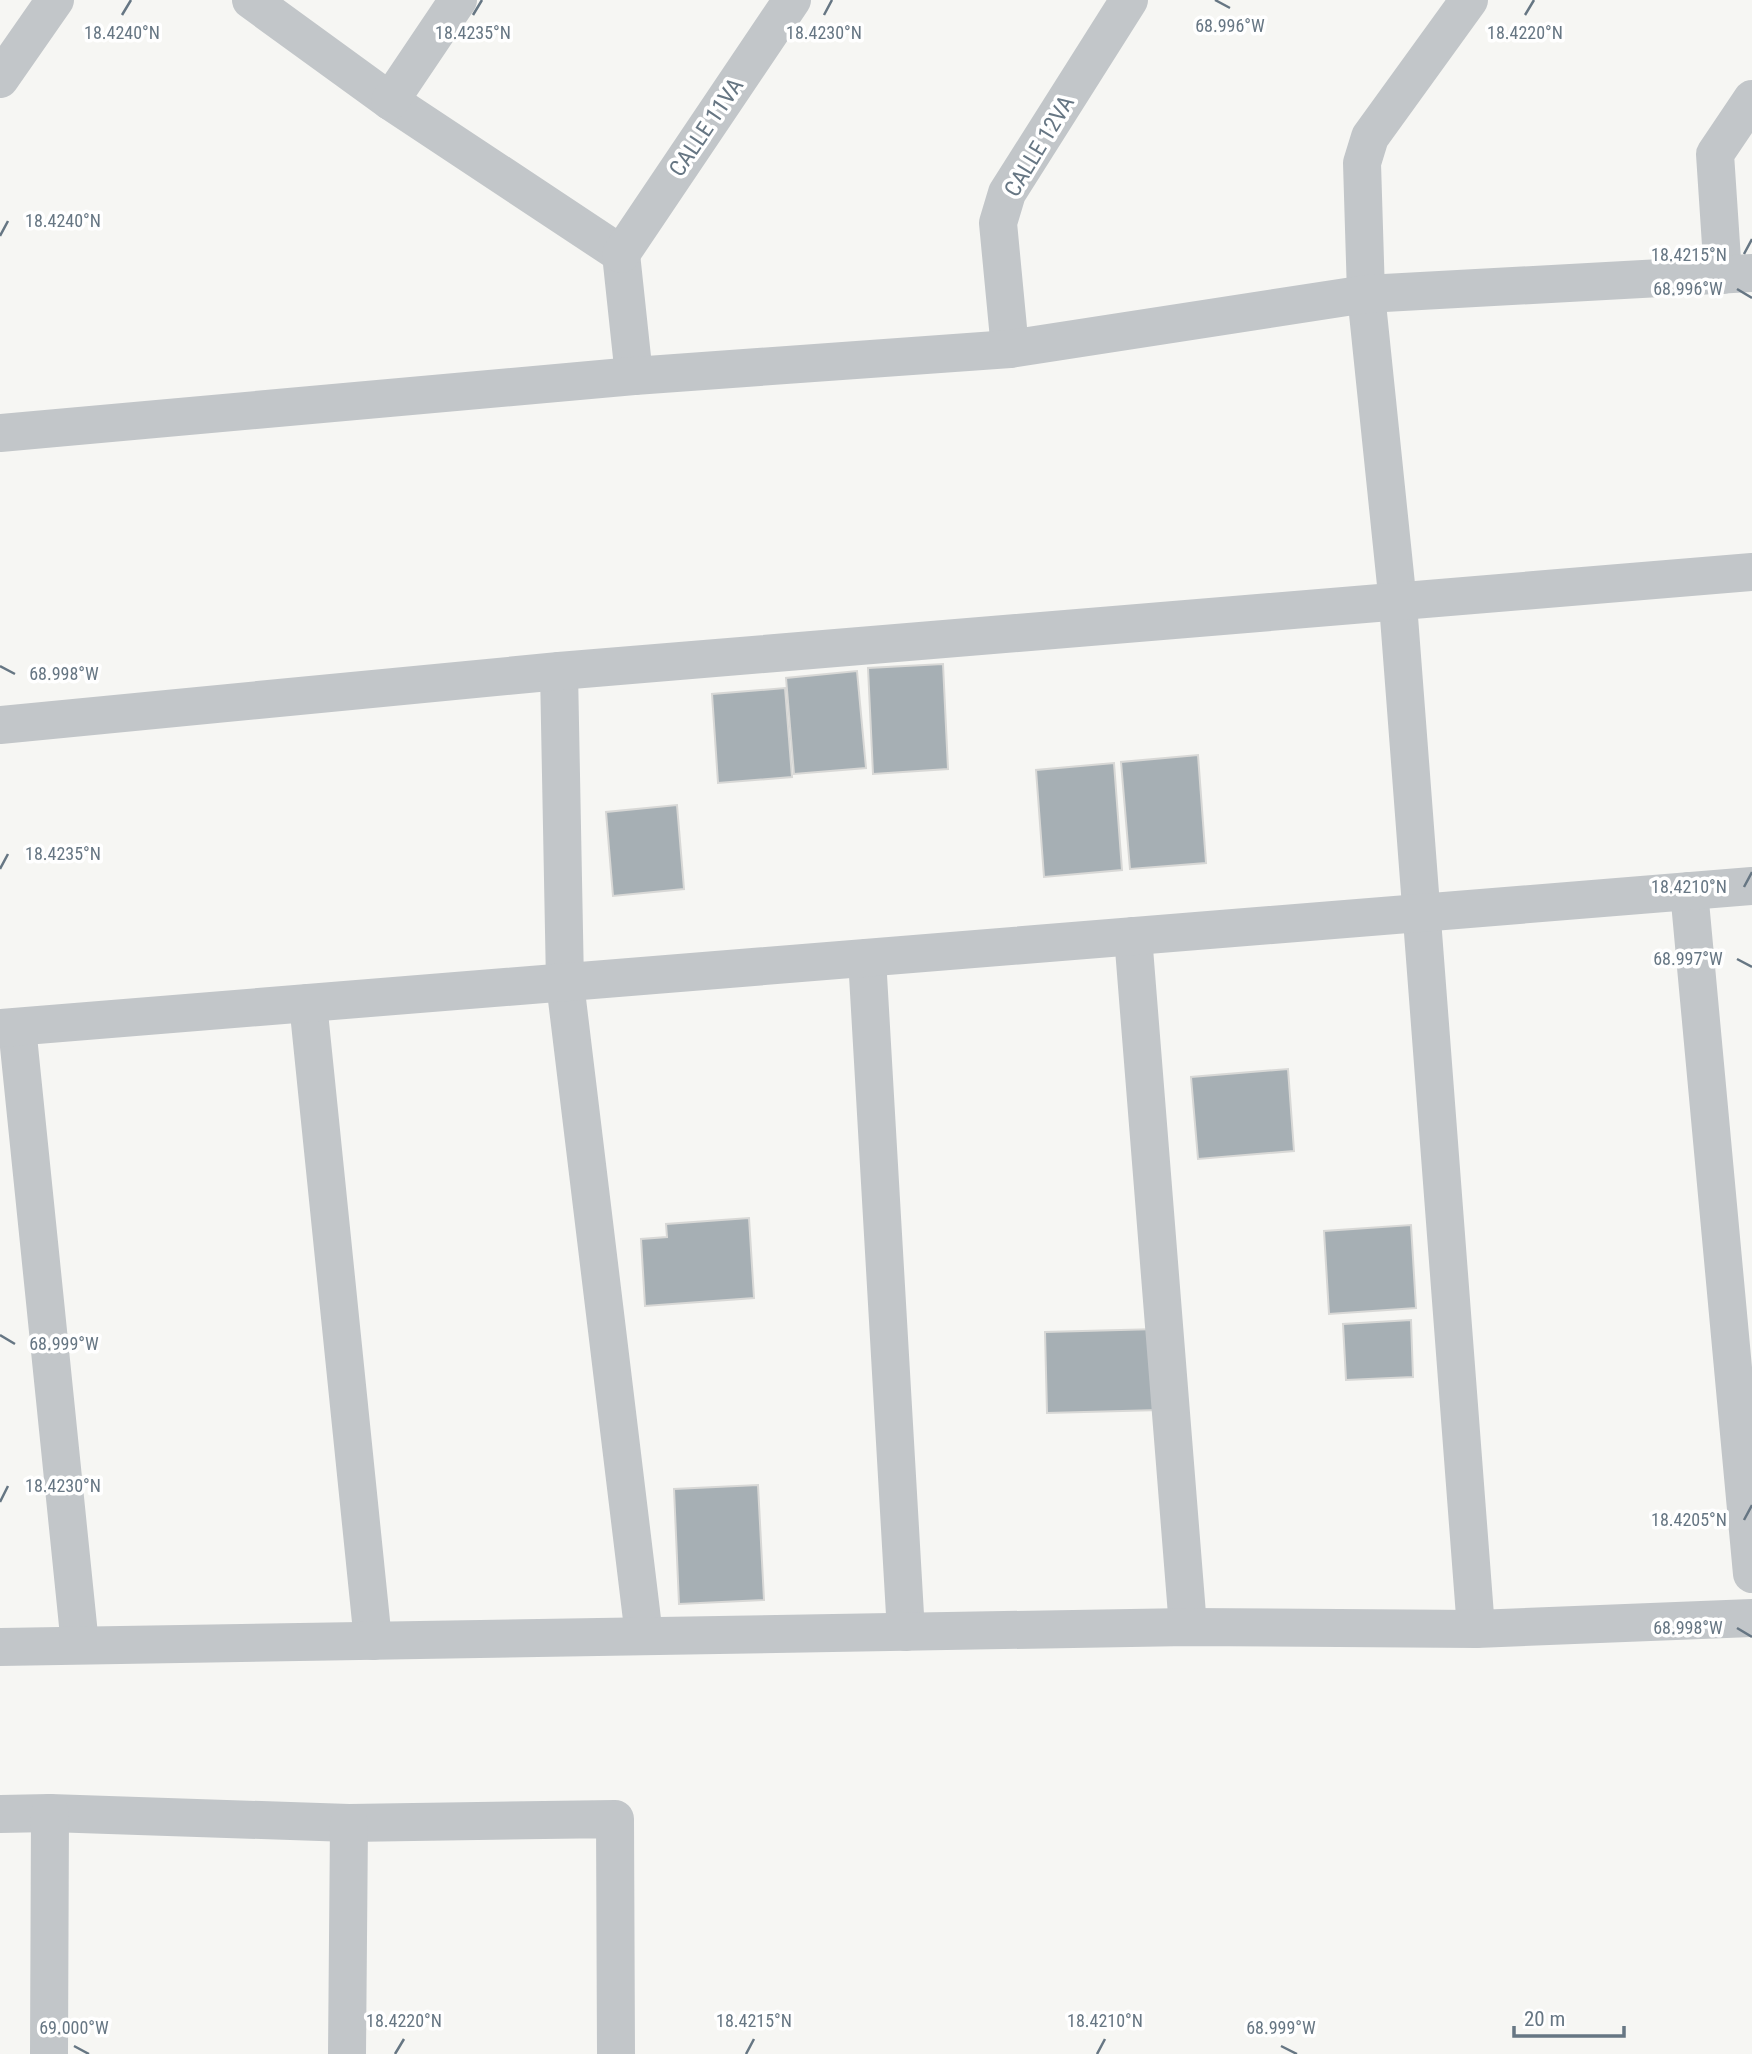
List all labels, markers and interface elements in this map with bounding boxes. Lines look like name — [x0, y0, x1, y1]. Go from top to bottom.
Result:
text: 68.996°W — [1195, 15, 1265, 36]
text: 18.4240°N — [84, 22, 160, 43]
text: 18.4235°N — [435, 22, 511, 43]
text: 18.4230°N — [786, 22, 862, 43]
text: 18.4220°N — [1487, 22, 1563, 43]
street label: CALLE 11VA — [664, 73, 749, 182]
street label: CALLE 12VA — [999, 91, 1080, 202]
text: 18.4240°N — [25, 210, 101, 231]
text: 18.4215°N — [1651, 244, 1727, 265]
text: 68.996°W — [1653, 278, 1723, 299]
text: 68.998°W — [29, 663, 99, 684]
text: 18.4235°N — [25, 843, 101, 864]
text: 18.4210°N — [1651, 876, 1727, 897]
text: 68.997°W — [1653, 948, 1723, 969]
text: 68.999°W — [29, 1333, 99, 1354]
text: 18.4230°N — [25, 1475, 101, 1496]
text: 18.4205°N — [1651, 1509, 1727, 1530]
text: 68.998°W — [1653, 1617, 1723, 1638]
scale bar — [1514, 1994, 1624, 2038]
text: 20 m — [1524, 2007, 1565, 2031]
text: 18.4220°N — [366, 2010, 442, 2031]
text: 18.4215°N — [716, 2010, 792, 2031]
text: 18.4210°N — [1067, 2010, 1143, 2031]
text: 69.000°W — [39, 2017, 109, 2038]
text: 68.999°W — [1246, 2017, 1316, 2038]

